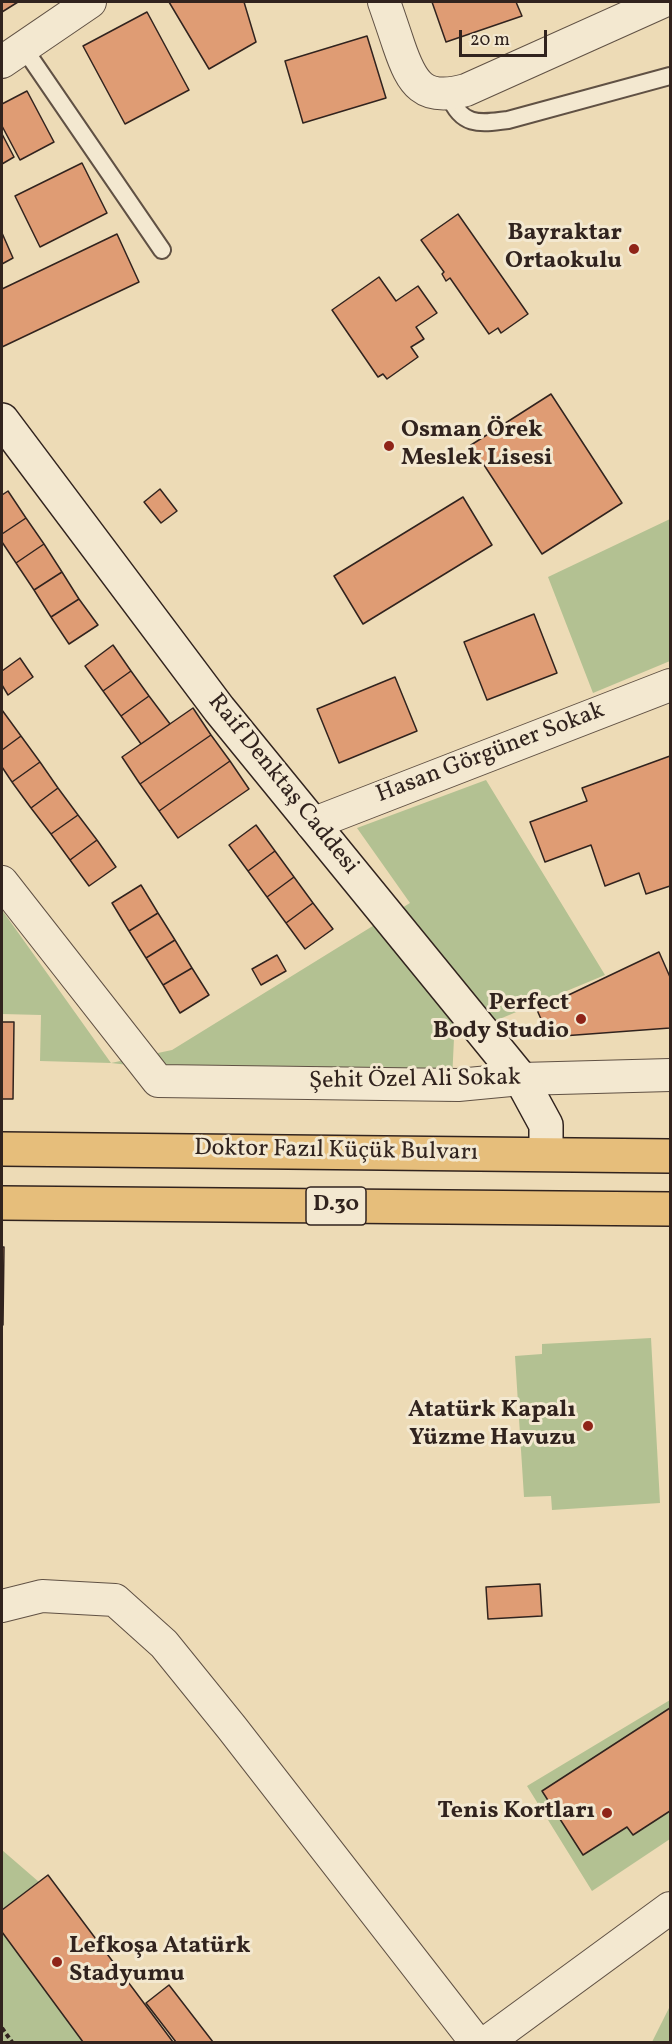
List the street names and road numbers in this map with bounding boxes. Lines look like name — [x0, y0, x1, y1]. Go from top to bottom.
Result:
street label: Raif Denktaş Caddesi — [200, 689, 364, 881]
street label: Hasan Görgüner Sokak — [373, 697, 609, 811]
street label: Şehit Özel Ali Sokak — [309, 1065, 521, 1097]
street label: Doktor Fazıl Küçük Bulvarı — [194, 1135, 478, 1169]
road number: D.30 — [306, 1187, 366, 1225]

